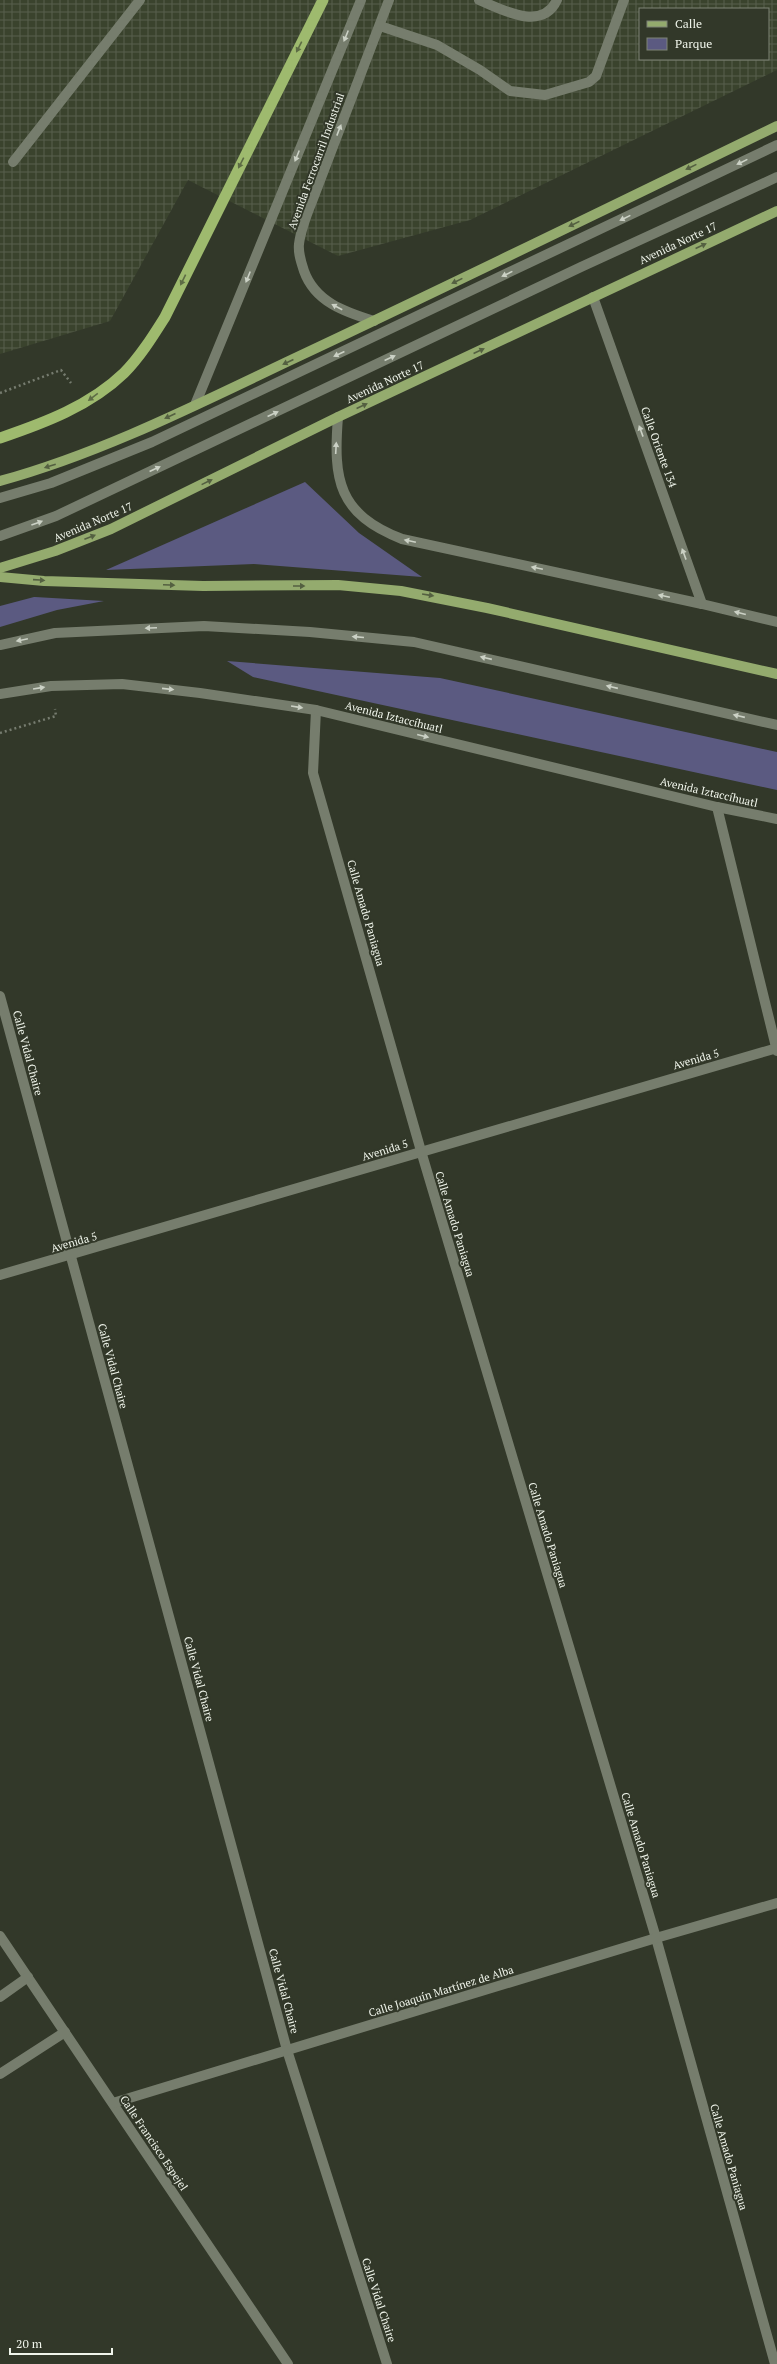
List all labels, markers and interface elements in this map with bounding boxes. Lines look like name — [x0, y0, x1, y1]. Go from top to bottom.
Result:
legend — [639, 8, 769, 60]
text: Calle — [675, 16, 702, 31]
one-way arrow — [343, 31, 349, 43]
text: Parque — [675, 36, 712, 51]
one-way arrow — [296, 42, 302, 53]
street label: Avenida Ferrocarril Industrial — [285, 91, 347, 231]
one-way arrow — [337, 124, 343, 136]
one-way arrow — [294, 151, 300, 162]
one-way arrow — [238, 158, 244, 169]
one-way arrow — [736, 159, 747, 165]
one-way arrow — [686, 164, 697, 170]
one-way arrow — [619, 215, 630, 221]
street label: Avenida Norte 17 — [637, 219, 719, 267]
one-way arrow — [569, 221, 580, 227]
one-way arrow — [695, 242, 707, 248]
one-way arrow — [244, 271, 250, 283]
one-way arrow — [502, 271, 513, 277]
one-way arrow — [180, 274, 186, 286]
one-way arrow — [452, 278, 463, 284]
one-way arrow — [332, 304, 343, 311]
one-way arrow — [474, 348, 485, 354]
one-way arrow — [334, 351, 345, 357]
one-way arrow — [384, 355, 396, 361]
street label: Avenida Norte 17 — [344, 358, 426, 406]
one-way arrow — [281, 359, 293, 365]
one-way arrow — [87, 393, 98, 401]
one-way arrow — [356, 403, 367, 409]
street label: Calle Oriente 134 — [638, 405, 680, 489]
one-way arrow — [267, 411, 278, 417]
one-way arrow — [164, 413, 175, 419]
one-way arrow — [637, 425, 643, 437]
one-way arrow — [333, 441, 339, 454]
one-way arrow — [43, 463, 55, 469]
one-way arrow — [149, 466, 161, 472]
one-way arrow — [201, 479, 213, 485]
street label: Avenida Norte 17 — [52, 499, 135, 545]
one-way arrow — [31, 519, 43, 525]
one-way arrow — [84, 534, 96, 540]
one-way arrow — [403, 538, 416, 544]
one-way arrow — [681, 547, 687, 559]
one-way arrow — [531, 565, 543, 571]
one-way arrow — [33, 577, 45, 584]
one-way arrow — [163, 581, 175, 588]
one-way arrow — [293, 583, 306, 589]
one-way arrow — [658, 592, 670, 598]
one-way arrow — [422, 593, 434, 599]
one-way arrow — [733, 610, 745, 616]
one-way arrow — [144, 625, 157, 631]
one-way arrow — [352, 634, 364, 640]
one-way arrow — [16, 637, 28, 643]
one-way arrow — [479, 655, 492, 661]
one-way arrow — [606, 683, 619, 689]
one-way arrow — [32, 685, 45, 691]
one-way arrow — [162, 686, 174, 692]
street label: Avenida Iztaccíhuatl — [344, 698, 444, 736]
one-way arrow — [291, 704, 303, 710]
one-way arrow — [733, 713, 745, 719]
one-way arrow — [417, 734, 430, 740]
street label: Avenida Iztaccíhuatl — [659, 774, 759, 810]
street label: Calle Amado Paniagua — [344, 858, 388, 968]
street label: Calle Vidal Chaire — [10, 1009, 46, 1098]
street label: Avenida 5 — [671, 1046, 721, 1072]
street label: Avenida 5 — [360, 1136, 410, 1164]
street label: Calle Amado Paniagua — [432, 1169, 478, 1279]
street label: Avenida 5 — [49, 1229, 99, 1255]
street label: Calle Vidal Chaire — [95, 1322, 131, 1411]
street label: Calle Amado Paniagua — [525, 1480, 571, 1590]
street label: Calle Vidal Chaire — [181, 1635, 217, 1724]
street label: Calle Amado Paniagua — [618, 1790, 664, 1900]
street label: Calle Vidal Chaire — [266, 1947, 302, 2036]
street label: Calle Joaquín Martínez de Alba — [367, 1962, 516, 2020]
street label: Calle Francisco Espejel — [117, 2093, 191, 2193]
street label: Calle Amado Paniagua — [707, 2102, 751, 2212]
street label: Calle Vidal Chaire — [359, 2256, 399, 2344]
scale bar — [10, 2330, 112, 2356]
text: 20 m — [16, 2336, 43, 2351]

